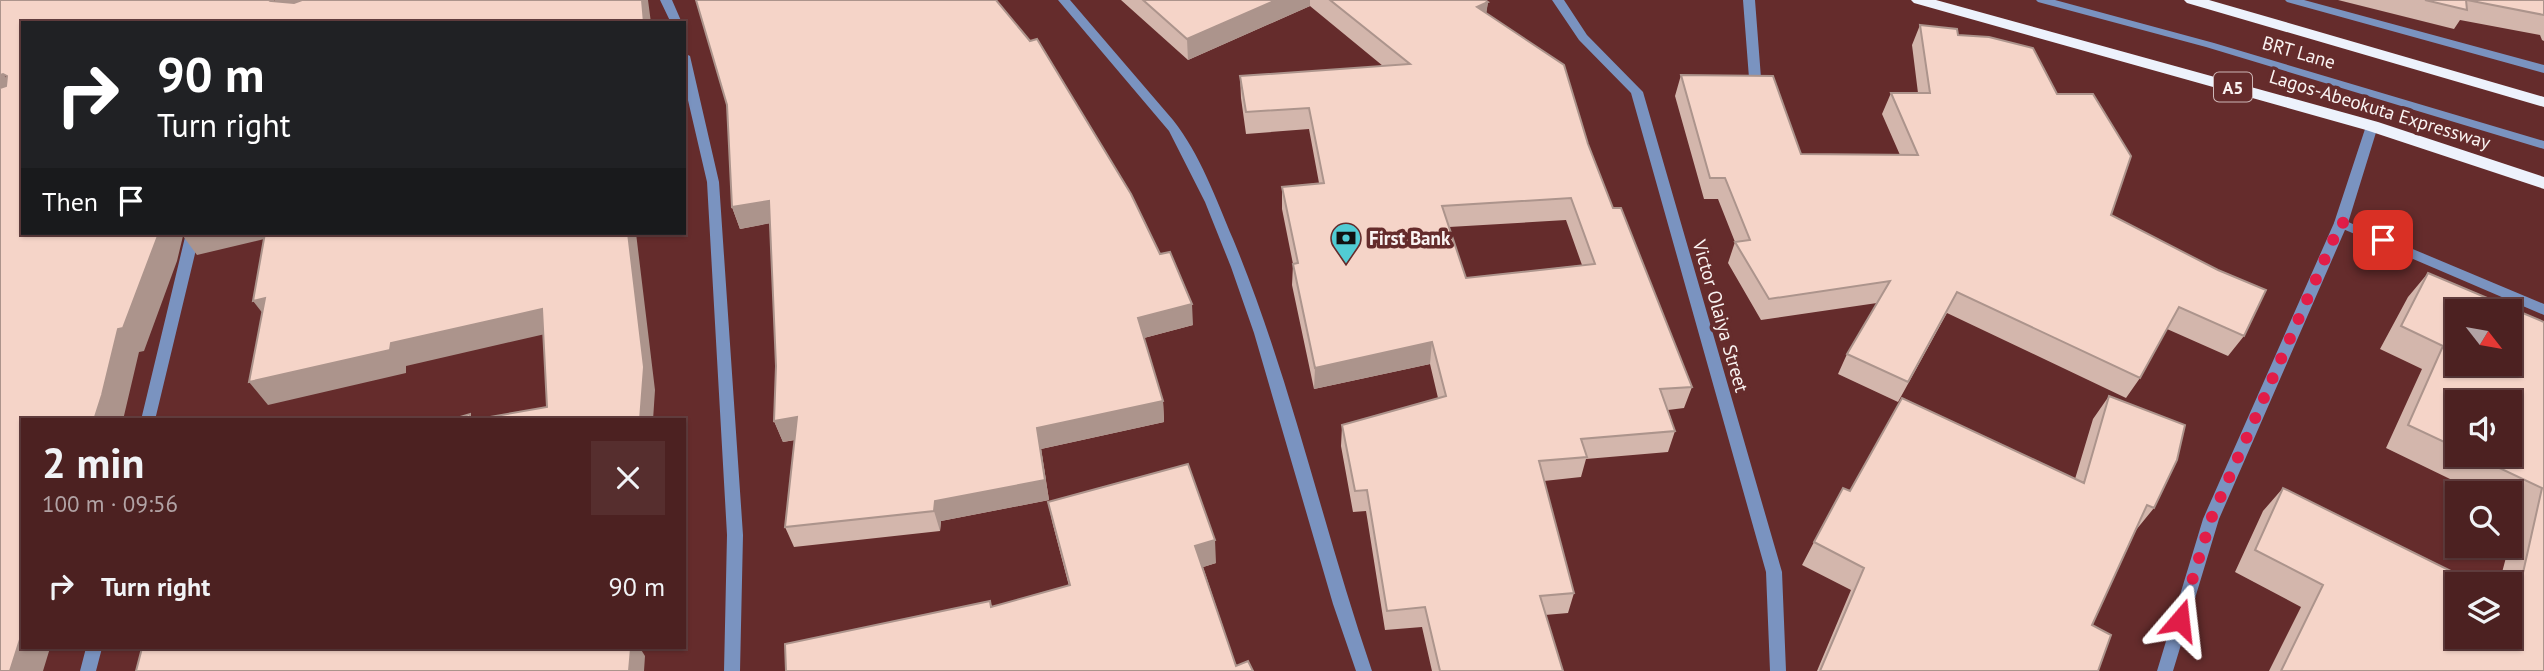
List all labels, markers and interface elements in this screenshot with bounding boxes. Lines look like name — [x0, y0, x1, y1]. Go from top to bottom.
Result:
street label: BRT Lane — [2260, 30, 2338, 74]
text: 90 m — [157, 42, 264, 106]
icon: right — [42, 49, 133, 140]
street label: Lagos-Abeokuta Expressway — [2267, 64, 2494, 154]
road number: A5 — [2214, 72, 2252, 102]
text: Turn right — [157, 104, 291, 146]
icon: arrive — [112, 182, 150, 220]
text: Then — [42, 185, 98, 218]
pin — [2353, 210, 2413, 270]
bank icon: First Bank — [1329, 221, 1363, 265]
icon: arrive — [2364, 221, 2402, 259]
place label: First Bank — [1369, 226, 1451, 250]
street label: Victor Olaiya Street — [1688, 236, 1754, 395]
north arrow — [2445, 299, 2522, 376]
map controls — [2445, 299, 2522, 649]
button: sound — [2445, 390, 2522, 467]
text: 2 min — [42, 435, 144, 490]
button: close — [591, 441, 665, 515]
button: search — [2445, 481, 2522, 558]
text: 100 m · 09:56 — [42, 489, 178, 518]
icon: right — [42, 567, 80, 605]
text: Turn right — [101, 570, 210, 603]
text: 90 m — [609, 570, 665, 603]
button: layers — [2445, 572, 2522, 649]
position arrow — [2143, 583, 2217, 657]

